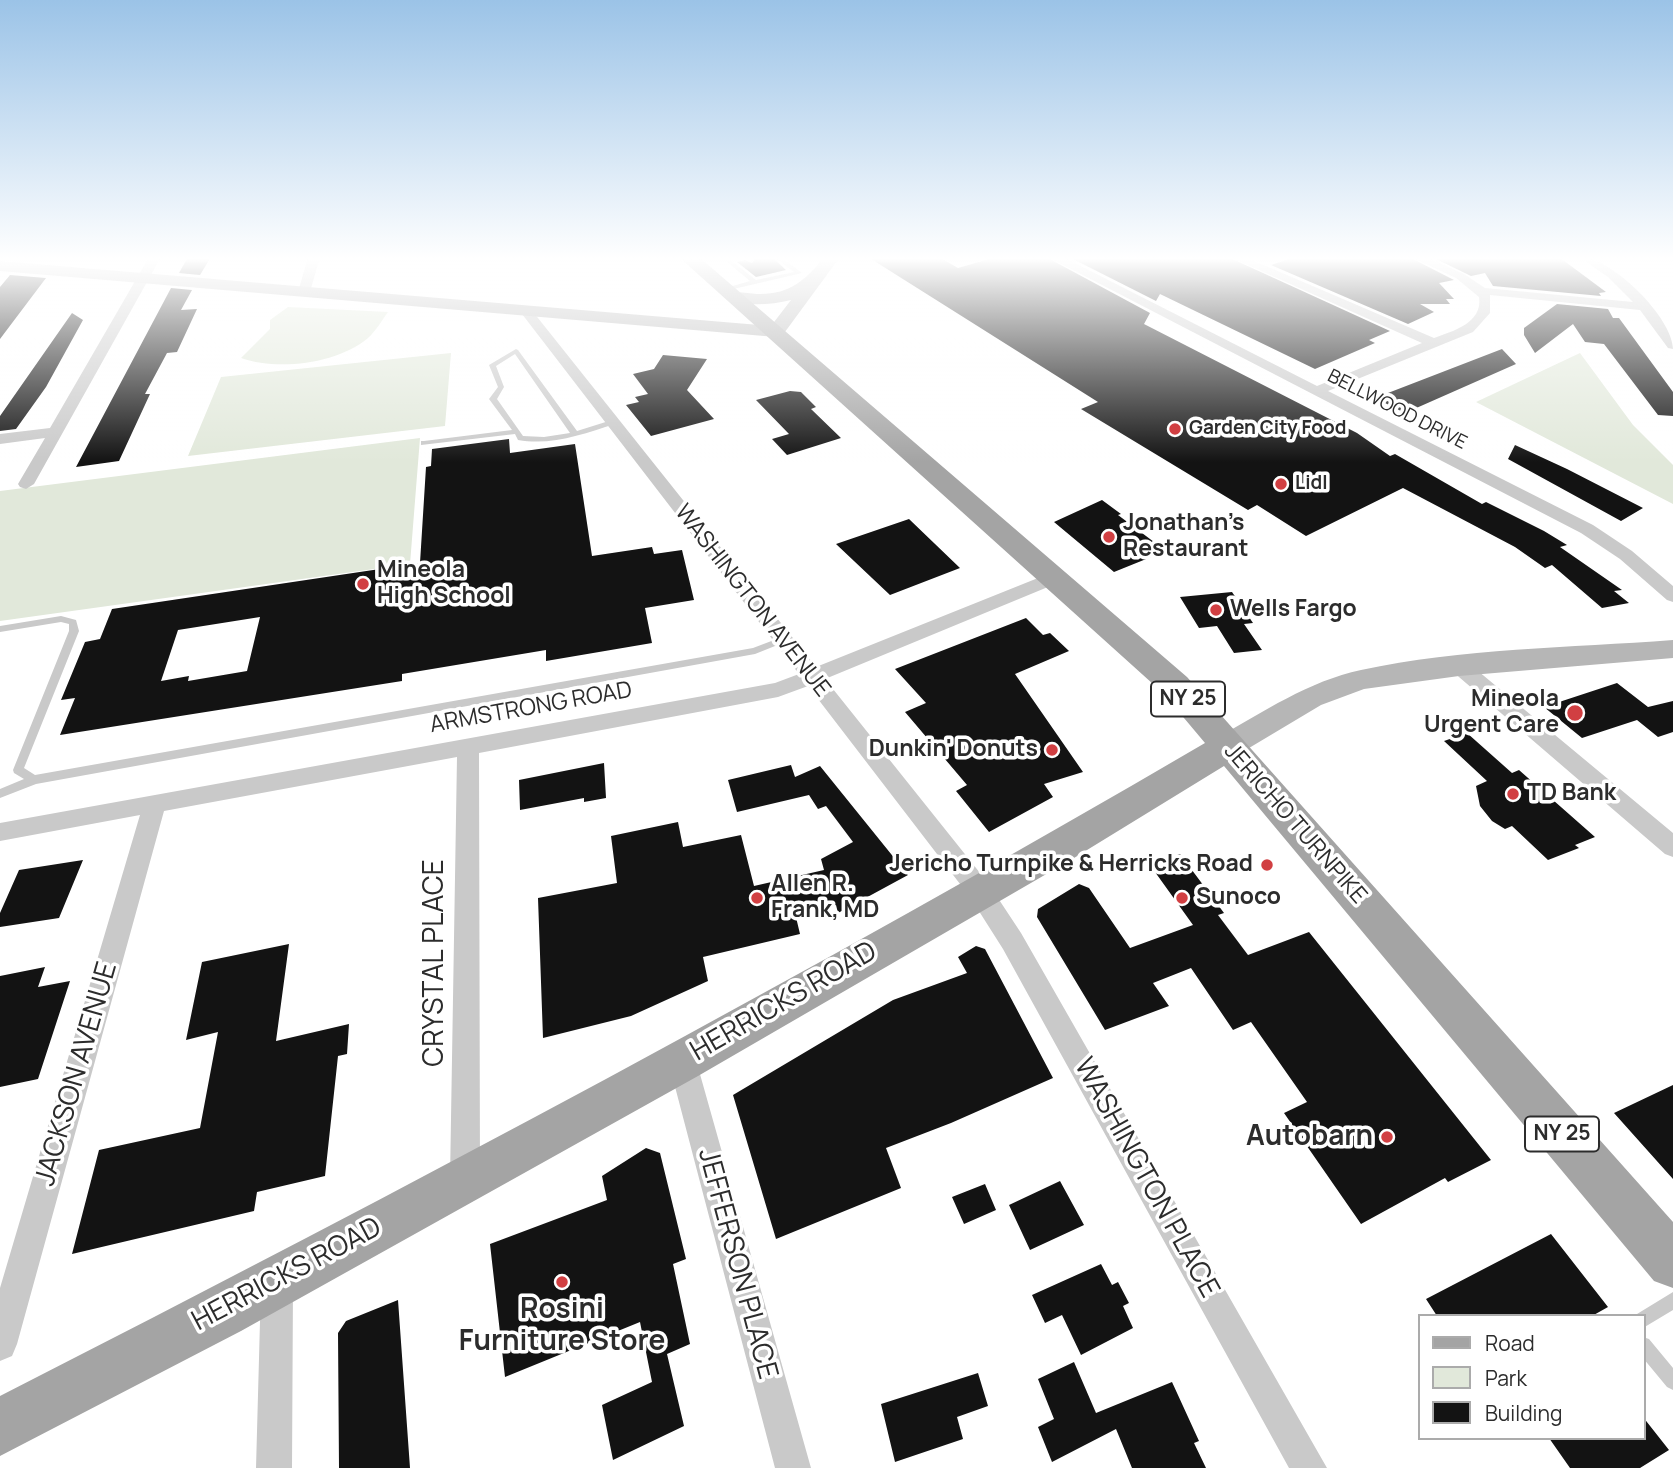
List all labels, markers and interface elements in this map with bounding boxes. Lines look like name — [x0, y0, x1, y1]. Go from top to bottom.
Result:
street label: BELLWOOD DRIVE — [1324, 365, 1470, 455]
place label: Garden City Food — [1189, 418, 1346, 440]
marker: Garden City Food — [1167, 421, 1183, 437]
place label: Lidl — [1295, 473, 1328, 495]
marker: Lidl — [1273, 476, 1289, 492]
street label: WASHINGTON AVENUE — [668, 499, 836, 703]
place label: Jonathan’s Restaurant — [1123, 510, 1249, 564]
marker: Jonathan’s Restaurant — [1101, 529, 1117, 545]
place label: Mineola High School — [377, 557, 511, 611]
marker: Mineola High School — [355, 576, 371, 592]
place label: Wells Fargo — [1230, 596, 1357, 624]
marker: Wells Fargo — [1208, 602, 1224, 618]
street label: ARMSTRONG ROAD — [428, 677, 634, 739]
road number: NY 25 — [1151, 682, 1225, 716]
place label: Mineola Urgent Care — [1424, 686, 1559, 740]
marker: Mineola Urgent Care — [1565, 703, 1585, 723]
place label: Dunkin' Donuts — [869, 736, 1038, 764]
street label: JERICHO TURNPIKE — [1218, 738, 1372, 910]
marker: Dunkin' Donuts — [1044, 742, 1060, 758]
place label: TD Bank — [1527, 780, 1616, 808]
marker: TD Bank — [1505, 786, 1521, 802]
place label: Jericho Turnpike & Herricks Road — [889, 851, 1253, 879]
marker: Jericho Turnpike & Herricks Road — [1259, 857, 1275, 873]
street label: CRYSTAL PLACE — [418, 859, 452, 1067]
place label: Allen R. Frank, MD — [771, 871, 879, 925]
place label: Sunoco — [1196, 884, 1281, 912]
marker: Allen R. Frank, MD — [749, 890, 765, 906]
marker: Sunoco — [1174, 890, 1190, 906]
street label: HERRICKS ROAD — [685, 935, 883, 1069]
street label: JACKSON AVENUE — [29, 958, 125, 1190]
street label: WASHINGTON PLACE — [1066, 1052, 1226, 1304]
road number: NY 25 — [1525, 1116, 1599, 1152]
place label: Autobarn — [1246, 1120, 1373, 1154]
marker: Autobarn — [1379, 1129, 1395, 1145]
street label: JEFFERSON PLACE — [690, 1145, 784, 1383]
street label: HERRICKS ROAD — [187, 1211, 387, 1339]
marker: Rosini Furniture Store — [554, 1274, 570, 1290]
place label: Rosini Furniture Store — [459, 1293, 665, 1359]
legend — [1418, 1314, 1645, 1440]
text: Road — [1485, 1329, 1535, 1357]
text: Park — [1485, 1364, 1527, 1392]
text: Building — [1485, 1399, 1562, 1427]

